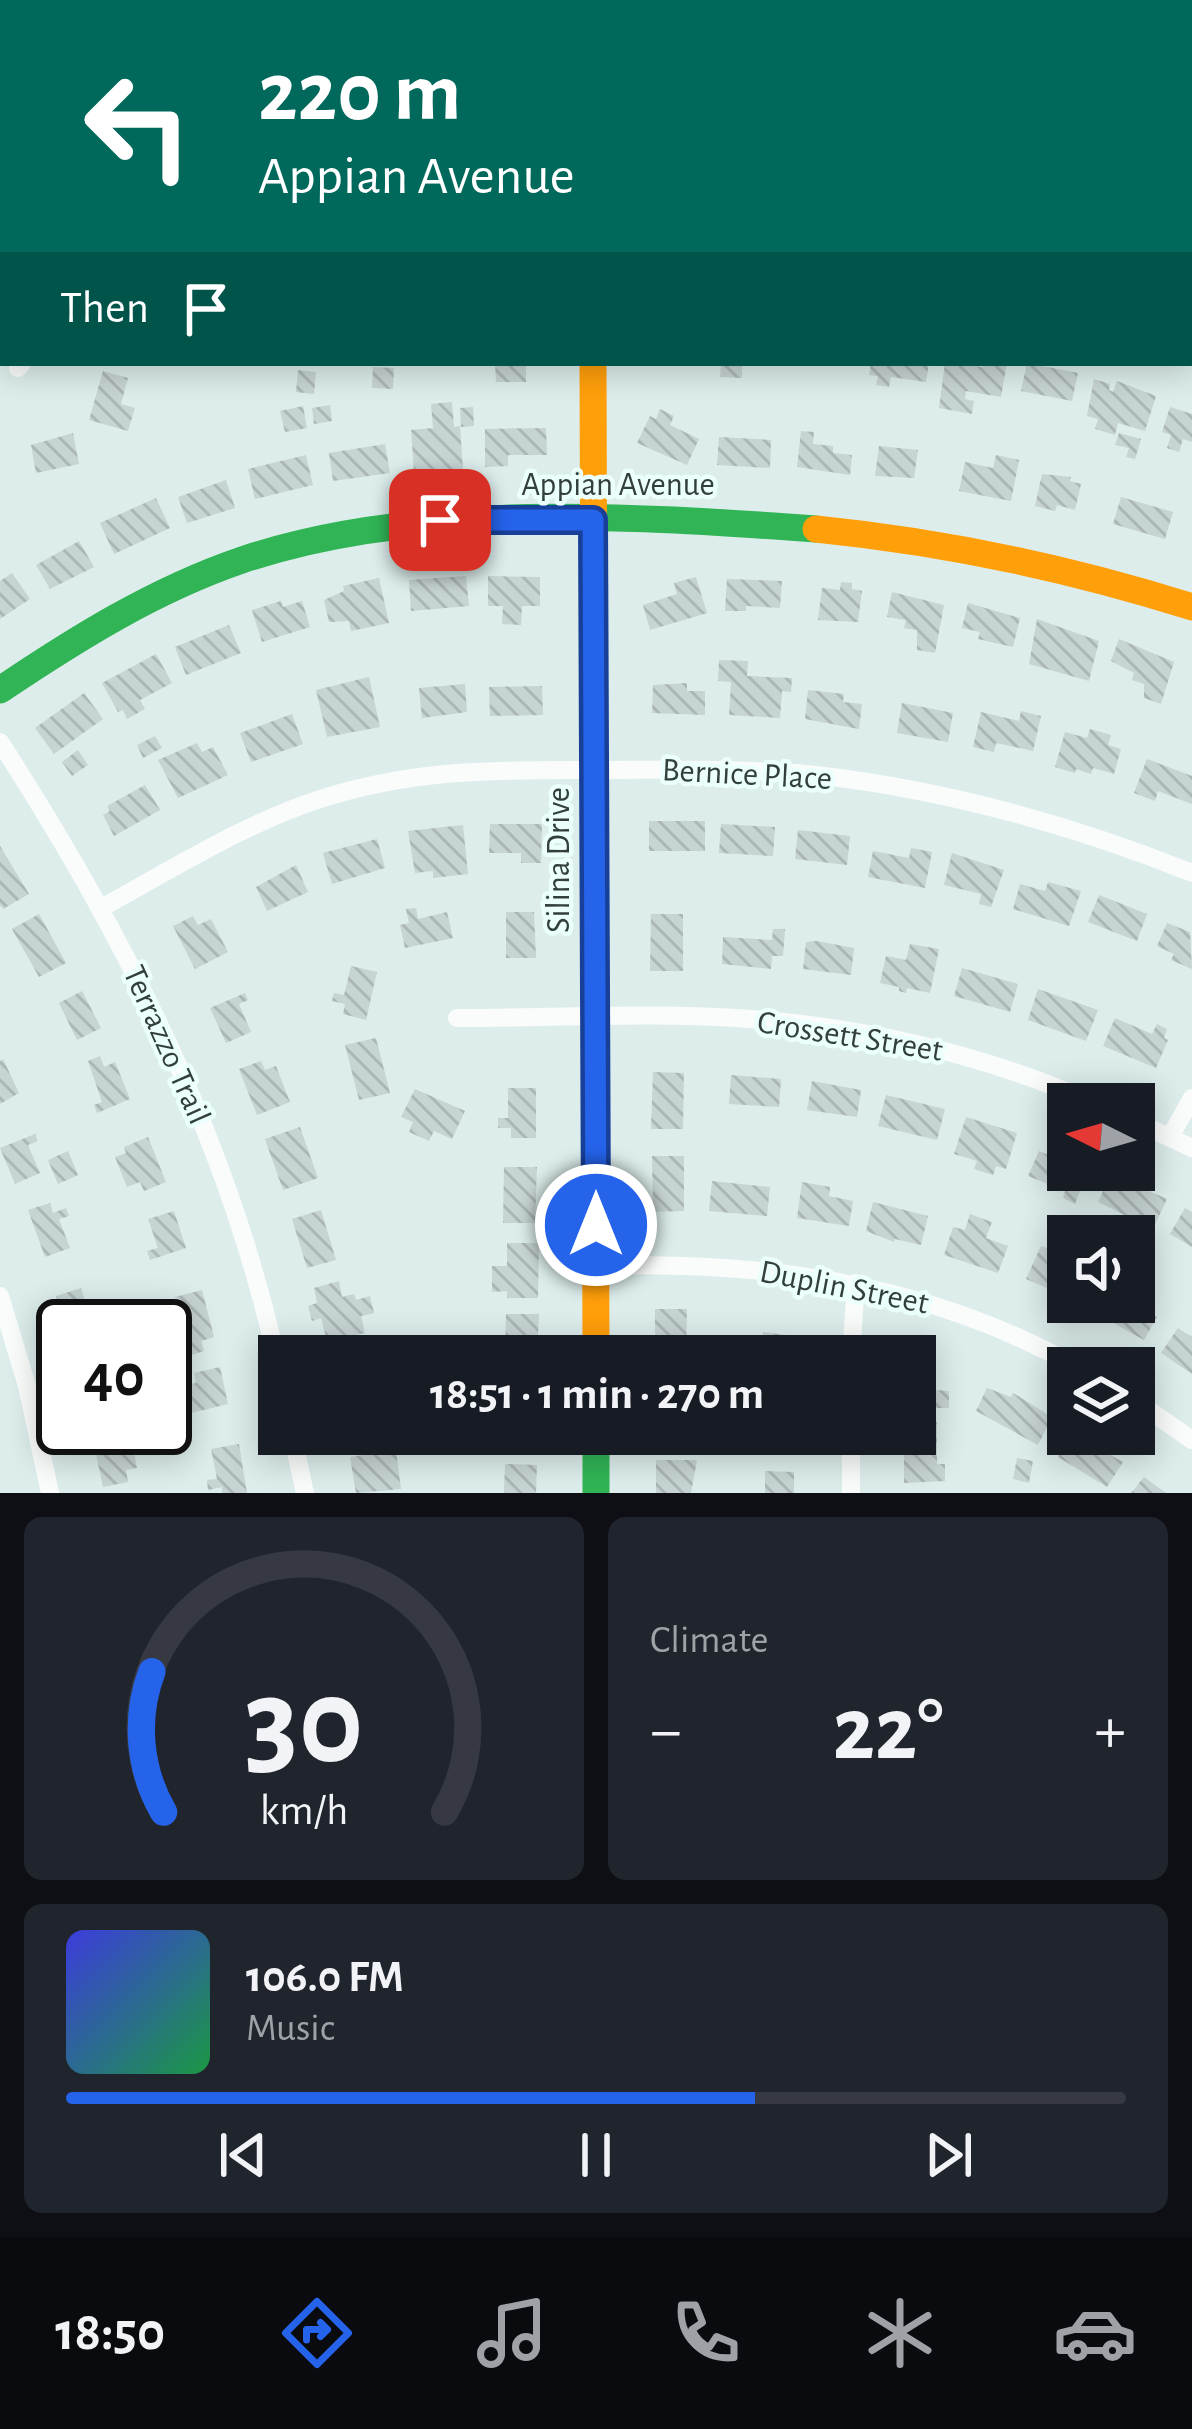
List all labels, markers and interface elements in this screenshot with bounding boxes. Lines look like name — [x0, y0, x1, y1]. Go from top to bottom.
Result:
icon: left — [60, 48, 216, 204]
text: 220 m — [258, 52, 461, 136]
text: Appian Avenue — [258, 150, 575, 204]
icon: arrive — [173, 276, 239, 342]
text: Then — [60, 286, 149, 331]
pin — [389, 469, 491, 571]
street label: Appian Avenue — [521, 469, 715, 502]
icon: arrive — [407, 487, 473, 553]
street label: Bernice Place — [661, 754, 833, 796]
street label: Silina Drive — [543, 787, 576, 933]
street label: Terrazzo Trail — [116, 961, 216, 1129]
street label: Crossett Street — [755, 1006, 945, 1068]
north arrow — [1047, 1083, 1155, 1191]
map controls — [1047, 1083, 1155, 1455]
position arrow — [533, 1162, 659, 1288]
button: sound — [1047, 1215, 1155, 1323]
street label: Duplin Street — [757, 1255, 932, 1321]
speed limit sign: 40 — [36, 1299, 192, 1455]
button: layers — [1047, 1347, 1155, 1455]
text: 18:51 · 1 min · 270 m — [430, 1372, 764, 1417]
text: Climate — [650, 1621, 768, 1660]
text: 30 — [245, 1661, 363, 1786]
text: 22° — [832, 1686, 944, 1776]
text: − — [650, 1698, 682, 1764]
text: + — [1094, 1698, 1126, 1764]
text: km/h — [260, 1789, 348, 1832]
text: 106.0 FM — [246, 1955, 404, 2000]
text: Music — [246, 2009, 335, 2048]
icon: previous — [210, 2122, 276, 2188]
icon: pause — [563, 2122, 629, 2188]
icon: next — [916, 2122, 982, 2188]
icon: directions — [275, 2291, 359, 2375]
icon: music — [470, 2291, 554, 2375]
icon: phone — [664, 2291, 748, 2375]
icon: climate — [858, 2291, 942, 2375]
icon: car — [1053, 2291, 1137, 2375]
text: 18:50 — [55, 2306, 165, 2360]

